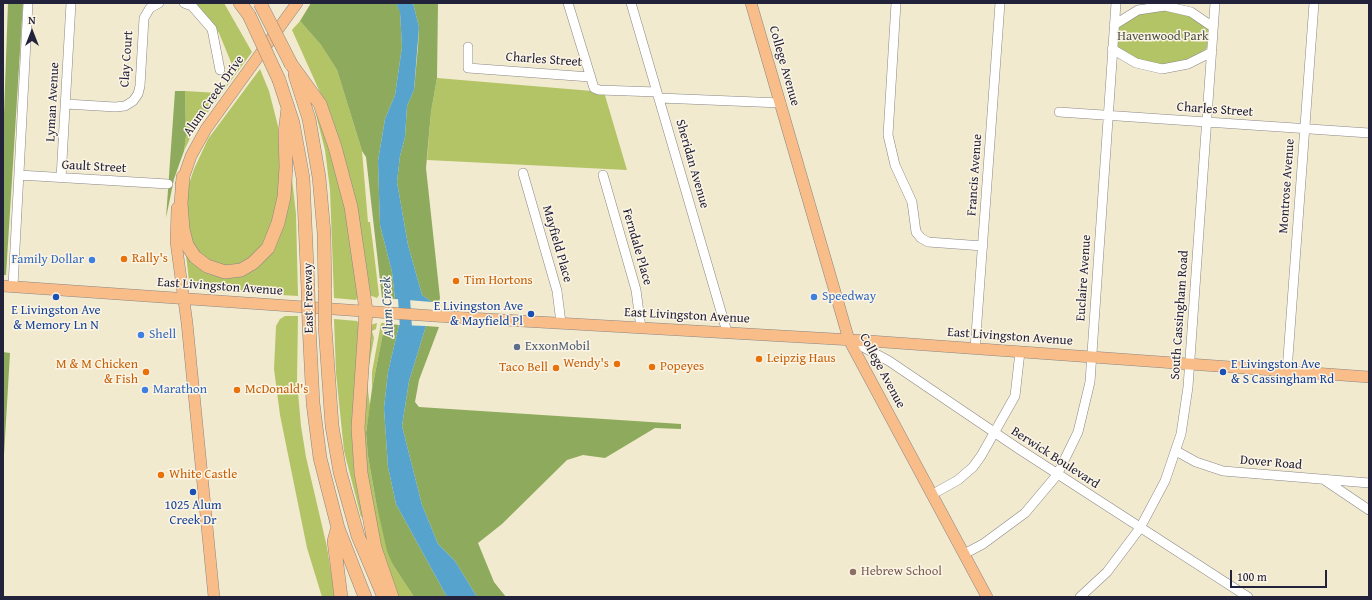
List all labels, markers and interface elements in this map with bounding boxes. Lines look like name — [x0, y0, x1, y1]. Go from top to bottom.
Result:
north arrow — [12, 12, 52, 52]
text: N — [28, 12, 36, 28]
street label: College Avenue — [765, 24, 803, 108]
park label: Havenwood Park — [1117, 29, 1209, 45]
street label: Clay Court — [117, 30, 137, 88]
street label: Charles Street — [505, 50, 583, 70]
street label: Alum Creek Drive — [180, 53, 248, 139]
street label: Lyman Avenue — [43, 62, 63, 142]
street label: Charles Street — [1176, 100, 1254, 120]
street label: Sheridan Avenue — [672, 118, 712, 210]
street label: Francis Avenue — [964, 133, 986, 217]
street label: Montrose Avenue — [1276, 138, 1298, 234]
street label: Gault Street — [61, 158, 127, 176]
street label: Mayfield Place — [539, 204, 575, 284]
street label: Ferndale Place — [619, 207, 655, 287]
street label: Euclaire Avenue — [1073, 234, 1095, 322]
street label: South Cassingham Road — [1168, 250, 1192, 380]
place label: Rally's — [132, 251, 168, 267]
place label: Family Dollar — [11, 252, 84, 268]
marker: Rally's — [119, 254, 129, 264]
marker: Family Dollar — [87, 255, 97, 265]
street label: East Freeway — [301, 263, 317, 333]
place label: Tim Hortons — [464, 273, 533, 289]
street label: East Livingston Avenue — [157, 275, 283, 299]
water label: Alum Creek — [378, 276, 398, 338]
marker: Tim Hortons — [451, 276, 461, 286]
place label: Speedway — [822, 289, 876, 305]
marker: E Livingston Ave & Memory Ln N — [51, 292, 61, 302]
marker: Speedway — [809, 292, 819, 302]
place label: E Livingston Ave & Mayfield Pl — [434, 299, 523, 330]
place label: E Livingston Ave & Memory Ln N — [11, 303, 101, 334]
street label: East Livingston Avenue — [624, 305, 750, 327]
marker: E Livingston Ave & Mayfield Pl — [526, 309, 536, 319]
street label: East Livingston Avenue — [947, 325, 1073, 349]
place label: Shell — [149, 327, 176, 343]
marker: Shell — [136, 330, 146, 340]
street label: College Avenue — [856, 331, 908, 411]
place label: ExxonMobil — [525, 339, 590, 355]
marker: ExxonMobil — [512, 342, 522, 352]
place label: Leipzig Haus — [767, 351, 836, 367]
marker: Leipzig Haus — [754, 354, 764, 364]
place label: Wendy's — [563, 356, 609, 372]
place label: M & M Chicken & Fish — [56, 357, 138, 388]
place label: E Livingston Ave & S Cassingham Rd — [1231, 357, 1334, 388]
marker: Wendy's — [612, 359, 622, 369]
place label: Popeyes — [660, 359, 704, 375]
place label: Taco Bell — [499, 360, 548, 376]
marker: Popeyes — [647, 362, 657, 372]
marker: Taco Bell — [551, 363, 561, 373]
marker: M & M Chicken & Fish — [141, 367, 151, 377]
marker: E Livingston Ave & S Cassingham Rd — [1218, 367, 1228, 377]
place label: Marathon — [153, 382, 207, 398]
place label: McDonald's — [245, 382, 308, 398]
marker: Marathon — [140, 385, 150, 395]
marker: McDonald's — [232, 385, 242, 395]
street label: Berwick Boulevard — [1008, 424, 1102, 492]
street label: Dover Road — [1239, 453, 1303, 473]
place label: White Castle — [169, 467, 237, 483]
marker: White Castle — [156, 470, 166, 480]
marker: 1025 Alum Creek Dr — [188, 487, 198, 497]
place label: 1025 Alum Creek Dr — [164, 498, 222, 529]
scale bar — [1232, 562, 1329, 588]
place label: Hebrew School — [861, 564, 942, 580]
marker: Hebrew School — [848, 567, 858, 577]
text: 100 m — [1237, 568, 1267, 585]

